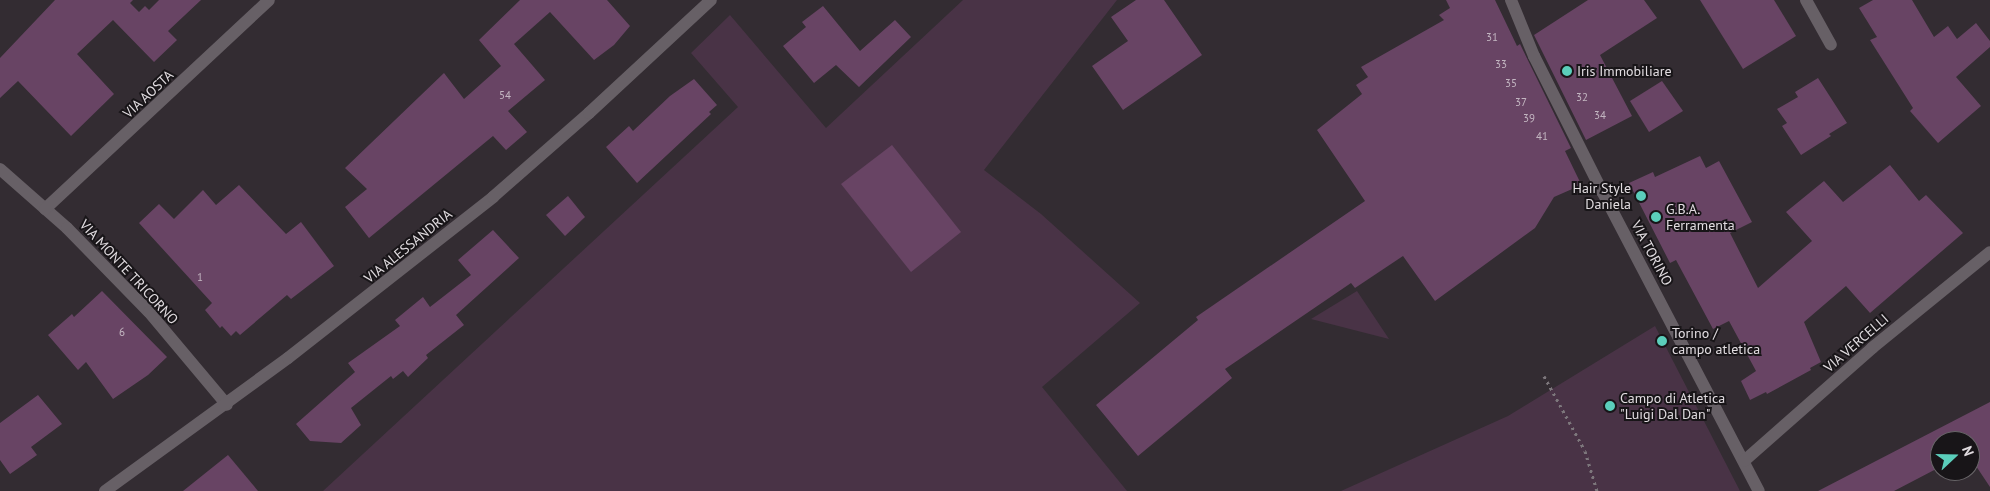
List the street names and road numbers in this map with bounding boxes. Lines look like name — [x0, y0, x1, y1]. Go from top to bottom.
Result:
street label: VIA AOSTA — [119, 66, 177, 122]
street label: VIA ALESSANDRIA — [360, 205, 456, 287]
street label: VIA MONTE TRICORNO — [76, 216, 182, 328]
street label: VIA TORINO — [1628, 217, 1676, 289]
street label: VIA VERCELLI — [1820, 310, 1892, 376]

